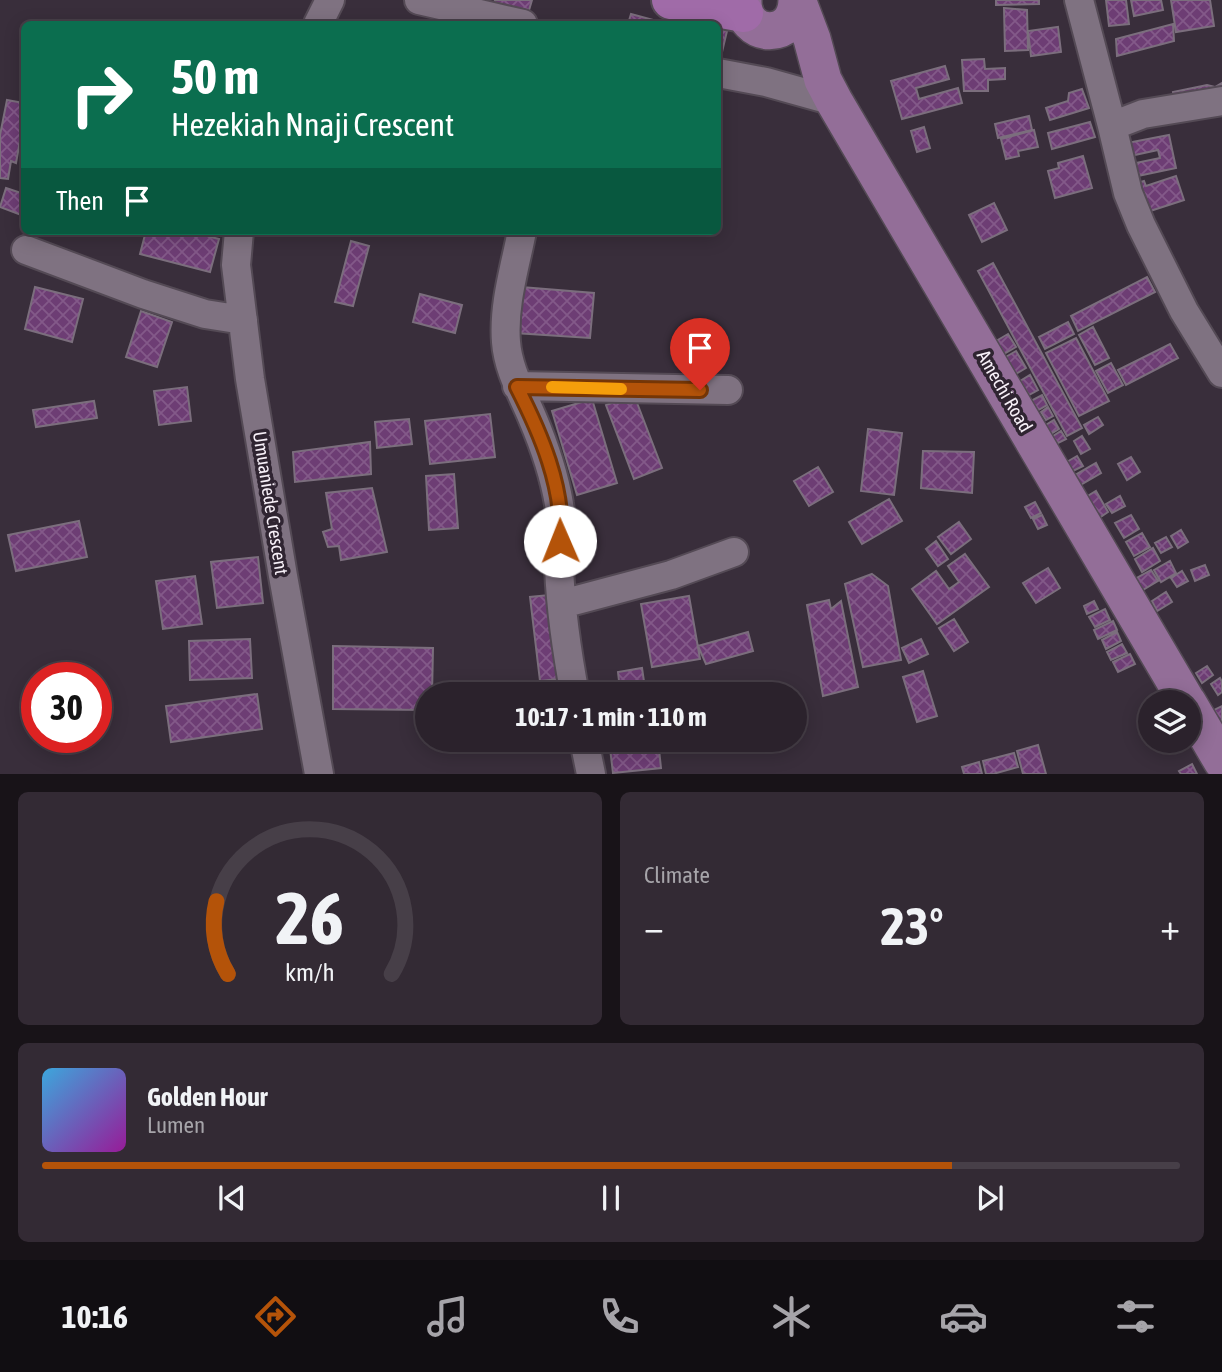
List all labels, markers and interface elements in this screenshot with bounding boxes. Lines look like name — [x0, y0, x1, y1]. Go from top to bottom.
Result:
text: 50 m — [171, 48, 259, 104]
icon: right — [56, 49, 147, 140]
text: Hezekiah Nnaji Crescent — [171, 106, 454, 143]
icon: arrive — [118, 182, 156, 220]
text: Then — [56, 186, 104, 216]
pin — [670, 318, 730, 390]
icon: arrive — [681, 329, 719, 367]
street label: Amechi Road — [973, 346, 1037, 436]
street label: Umuaniede Crescent — [249, 430, 293, 576]
position arrow — [523, 504, 597, 578]
speed limit sign: 30 — [21, 662, 112, 753]
map controls — [1138, 690, 1201, 753]
button: layers — [1138, 690, 1201, 753]
text: 10:17 · 1 min · 110 m — [515, 702, 707, 732]
text: Climate — [644, 862, 710, 888]
text: 26 — [276, 877, 344, 960]
text: 23° — [880, 896, 944, 956]
text: − — [644, 905, 664, 948]
text: + — [1160, 905, 1180, 948]
text: km/h — [285, 958, 335, 986]
text: Golden Hour — [147, 1082, 267, 1112]
text: Lumen — [147, 1112, 205, 1138]
icon: previous — [213, 1179, 251, 1217]
icon: pause — [592, 1179, 630, 1217]
icon: next — [971, 1179, 1009, 1217]
icon: directions — [251, 1292, 300, 1341]
icon: music — [423, 1292, 472, 1341]
icon: phone — [595, 1292, 644, 1341]
icon: climate — [767, 1292, 816, 1341]
icon: car — [939, 1292, 988, 1341]
icon: filters — [1111, 1292, 1160, 1341]
text: 10:16 — [62, 1298, 128, 1335]

